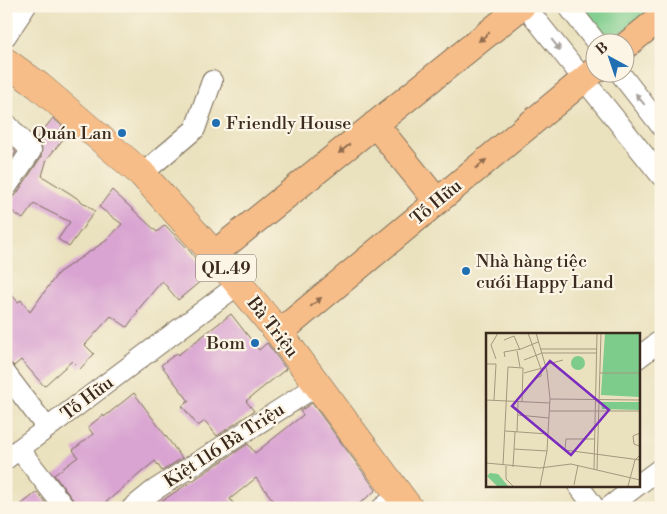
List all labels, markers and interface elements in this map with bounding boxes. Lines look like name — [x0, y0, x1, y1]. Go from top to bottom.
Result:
one-way arrow — [478, 31, 491, 42]
north arrow — [584, 32, 634, 82]
one-way arrow — [550, 38, 561, 51]
text: B — [592, 39, 612, 59]
one-way arrow — [635, 92, 645, 106]
place label: Friendly House — [226, 112, 351, 135]
marker: Friendly House — [210, 117, 222, 129]
place label: Quán Lan — [32, 122, 112, 145]
marker: Quán Lan — [116, 127, 128, 139]
one-way arrow — [338, 144, 351, 155]
one-way arrow — [475, 158, 487, 170]
street label: Tố Hữu — [406, 174, 467, 230]
place label: Nhà hàng tiệc cưới Happy Land — [476, 250, 614, 294]
road number: QL.49 — [196, 254, 256, 282]
marker: Nhà hàng tiệc cưới Happy Land — [460, 265, 472, 277]
street label: Bà Triệu — [241, 292, 304, 363]
one-way arrow — [310, 296, 323, 307]
place label: Bom — [205, 332, 245, 355]
inset map — [486, 333, 640, 486]
marker: Bom — [249, 337, 261, 349]
street label: Tố Hữu — [57, 371, 119, 426]
street label: Kiệt 116 Bà Triệu — [160, 397, 289, 493]

